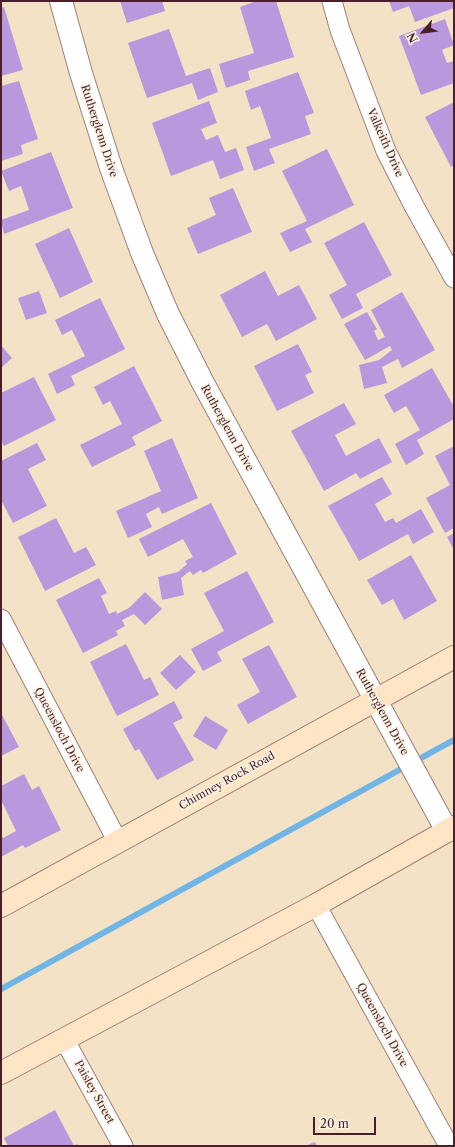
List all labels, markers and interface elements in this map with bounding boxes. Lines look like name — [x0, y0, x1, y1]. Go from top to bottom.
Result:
north arrow — [403, 12, 443, 52]
text: N — [404, 30, 421, 45]
street label: Rutherglenn Drive — [78, 83, 120, 179]
street label: Valkeith Drive — [364, 107, 406, 179]
street label: Rutherglenn Drive — [198, 382, 256, 474]
street label: Rutherglenn Drive — [353, 666, 411, 758]
street label: Queensloch Drive — [31, 685, 87, 775]
street label: Chimney Rock Road — [177, 749, 277, 813]
street label: Queensloch Drive — [353, 981, 411, 1069]
street label: Paisley Street — [71, 1058, 117, 1126]
scale bar — [315, 1109, 378, 1135]
text: 20 m — [320, 1116, 349, 1131]

